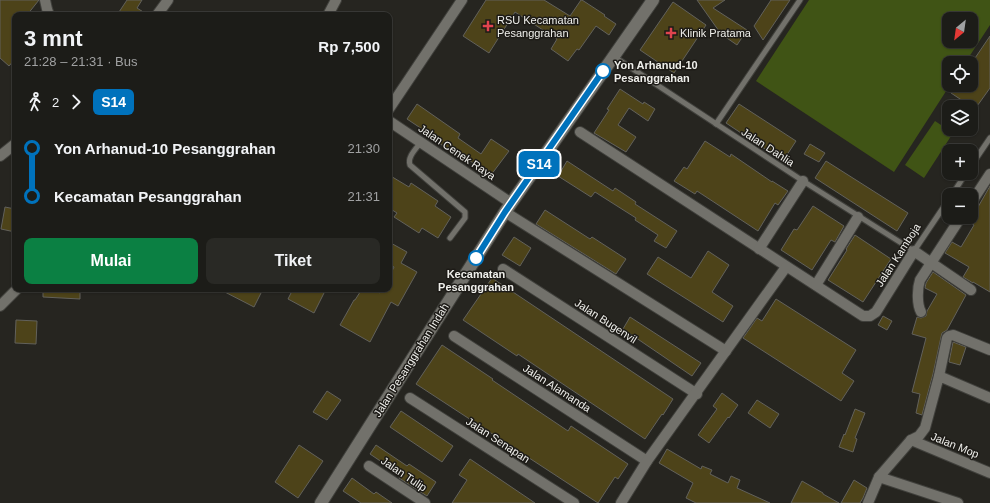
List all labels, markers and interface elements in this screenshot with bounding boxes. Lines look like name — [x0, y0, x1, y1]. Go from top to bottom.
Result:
north arrow — [942, 12, 978, 48]
map controls — [942, 12, 978, 224]
place label: RSU Kecamatan Pesanggrahan — [497, 14, 579, 39]
marker: RSU Kecamatan Pesanggrahan — [482, 20, 494, 32]
text: 3 mnt — [24, 26, 83, 51]
marker: Klinik Pratama — [665, 27, 677, 39]
place label: Klinik Pratama — [680, 27, 752, 39]
text: Rp 7,500 — [318, 38, 380, 55]
text: 21:28 – 21:31 · Bus — [24, 54, 137, 69]
button: locate — [942, 56, 978, 92]
place label: Yon Arhanud-10 Pesanggrahan — [614, 59, 698, 84]
marker: Yon Arhanud-10 Pesanggrahan — [595, 63, 611, 79]
icon: walk — [24, 91, 46, 113]
icon: forward — [65, 91, 87, 113]
text: S14 — [101, 94, 126, 110]
text: 2 — [52, 95, 59, 110]
button: layers — [942, 100, 978, 136]
street label: Jalan Cenek Raya — [416, 122, 498, 183]
street label: Jalan Dahlia — [739, 125, 797, 169]
text: Yon Arhanud-10 Pesanggrahan — [54, 140, 276, 157]
text: 21:30 — [347, 141, 380, 156]
button: + — [942, 144, 978, 180]
line badge: S14 — [516, 151, 562, 177]
text: S14 — [527, 156, 551, 172]
text: Kecamatan Pesanggrahan — [54, 188, 242, 205]
button: − — [942, 188, 978, 224]
text: 21:31 — [347, 189, 380, 204]
street label: Jalan Kamboja — [873, 220, 923, 289]
button: Mulai — [24, 238, 198, 284]
button: Tiket — [206, 238, 380, 284]
marker: Kecamatan Pesanggrahan — [468, 250, 484, 266]
place label: Kecamatan Pesanggrahan — [438, 268, 514, 293]
street label: Jalan Bugenvil — [573, 296, 639, 346]
street label: Jalan Pesanggrahan Indah — [371, 301, 451, 419]
street label: Jalan Alamanda — [521, 362, 594, 415]
street label: Jalan Senapan — [464, 415, 532, 465]
street label: Jalan Mop — [929, 430, 981, 460]
street label: Jalan Tulip — [379, 454, 429, 494]

